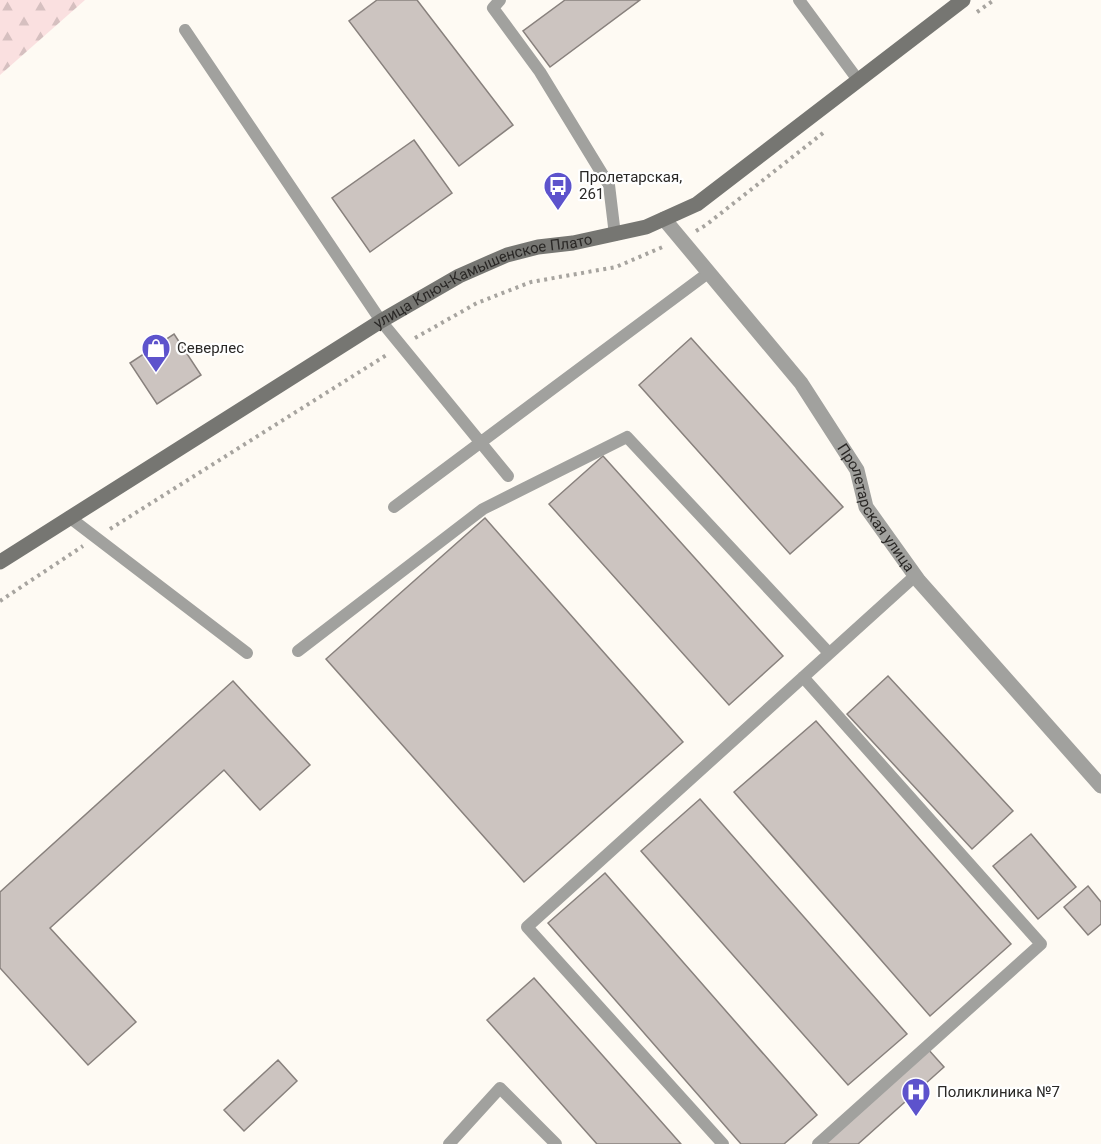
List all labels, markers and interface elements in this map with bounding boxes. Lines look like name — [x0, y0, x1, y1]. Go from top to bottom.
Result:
place label: Пролетарская, 261 — [579, 168, 682, 203]
bus stop icon: Пролетарская, 261 — [542, 170, 574, 212]
street label: улица Ключ-Камышенское Плато — [370, 230, 594, 332]
shop icon: Северлес — [140, 332, 172, 374]
place label: Северлес — [177, 339, 244, 357]
street label: Пролетарская улица — [833, 440, 918, 575]
hospital icon: Поликлиника №7 — [900, 1076, 932, 1118]
place label: Поликлиника №7 — [937, 1083, 1060, 1101]

